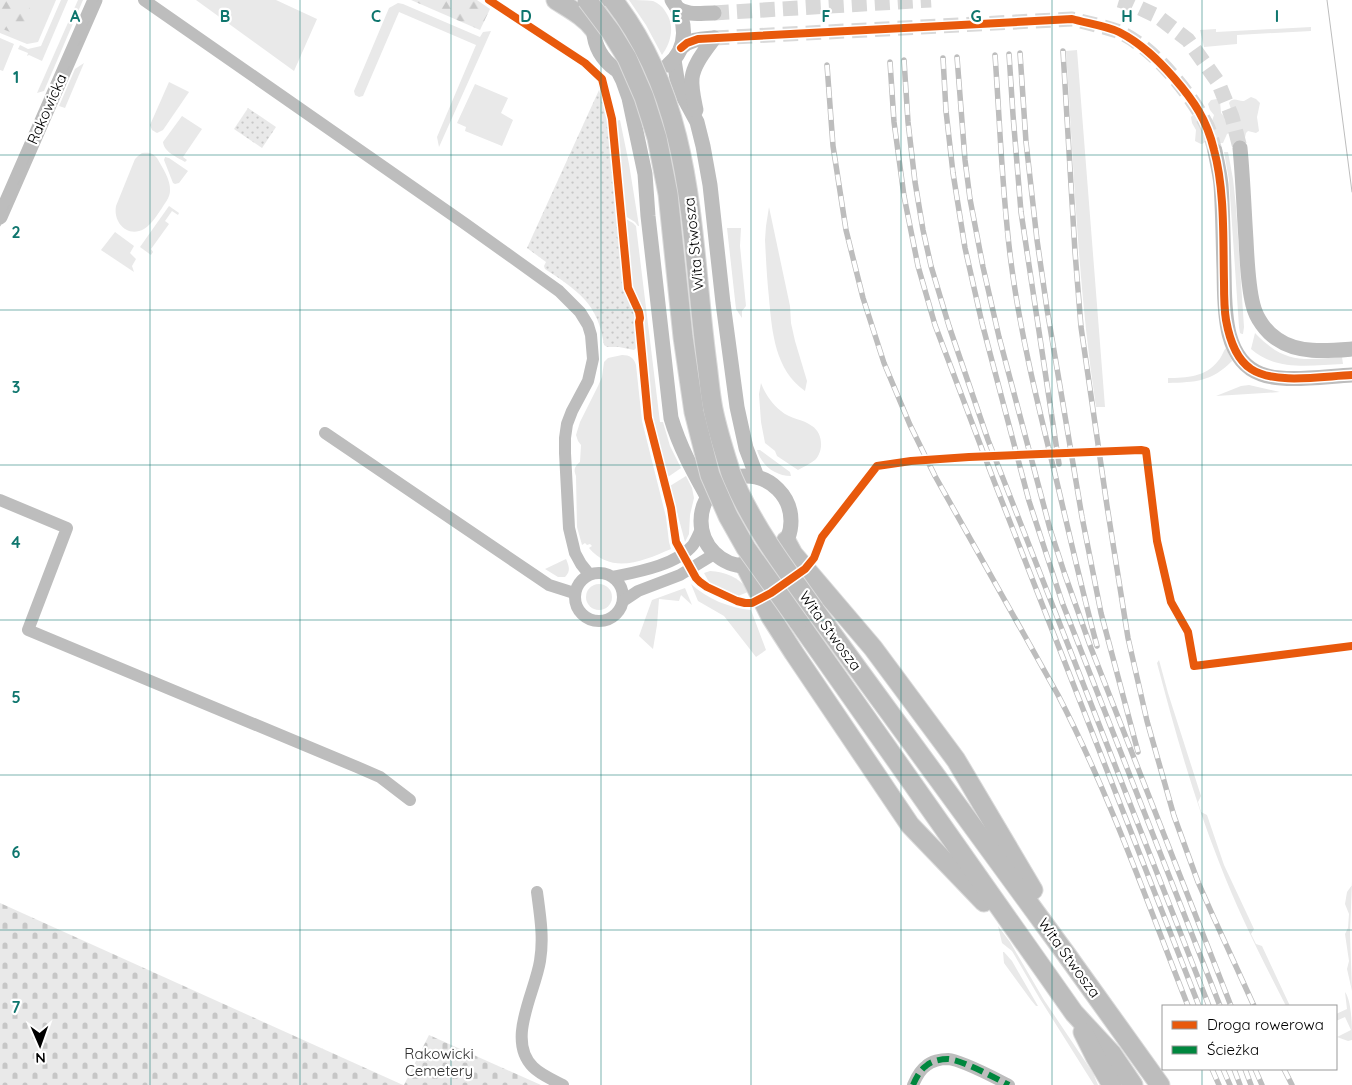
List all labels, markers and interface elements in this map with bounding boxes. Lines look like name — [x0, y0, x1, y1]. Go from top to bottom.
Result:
text: A — [70, 6, 81, 26]
text: B — [220, 6, 230, 26]
text: C — [371, 6, 381, 26]
text: D — [520, 6, 532, 26]
text: E — [671, 6, 681, 26]
text: F — [822, 6, 831, 26]
text: G — [970, 6, 982, 26]
text: H — [1121, 6, 1133, 26]
text: I — [1275, 6, 1279, 26]
text: 1 — [13, 67, 19, 87]
street label: Rakowicka — [23, 71, 71, 147]
street label: Wita Stwosza — [679, 196, 708, 292]
text: 2 — [11, 222, 21, 242]
text: 3 — [12, 377, 20, 397]
text: 4 — [11, 532, 21, 552]
street label: Wita Stwosza — [795, 587, 866, 674]
text: 5 — [11, 687, 21, 707]
text: 6 — [12, 842, 21, 862]
street label: Wita Stwosza — [1034, 914, 1105, 1001]
text: 7 — [12, 997, 21, 1017]
legend — [1162, 1005, 1337, 1070]
text: Droga rowerowa — [1207, 1015, 1324, 1034]
north arrow — [15, 1020, 65, 1070]
text: Ścieżka — [1207, 1040, 1259, 1059]
park label: Rakowicki Cemetery — [404, 1044, 474, 1080]
text: N — [35, 1049, 46, 1067]

